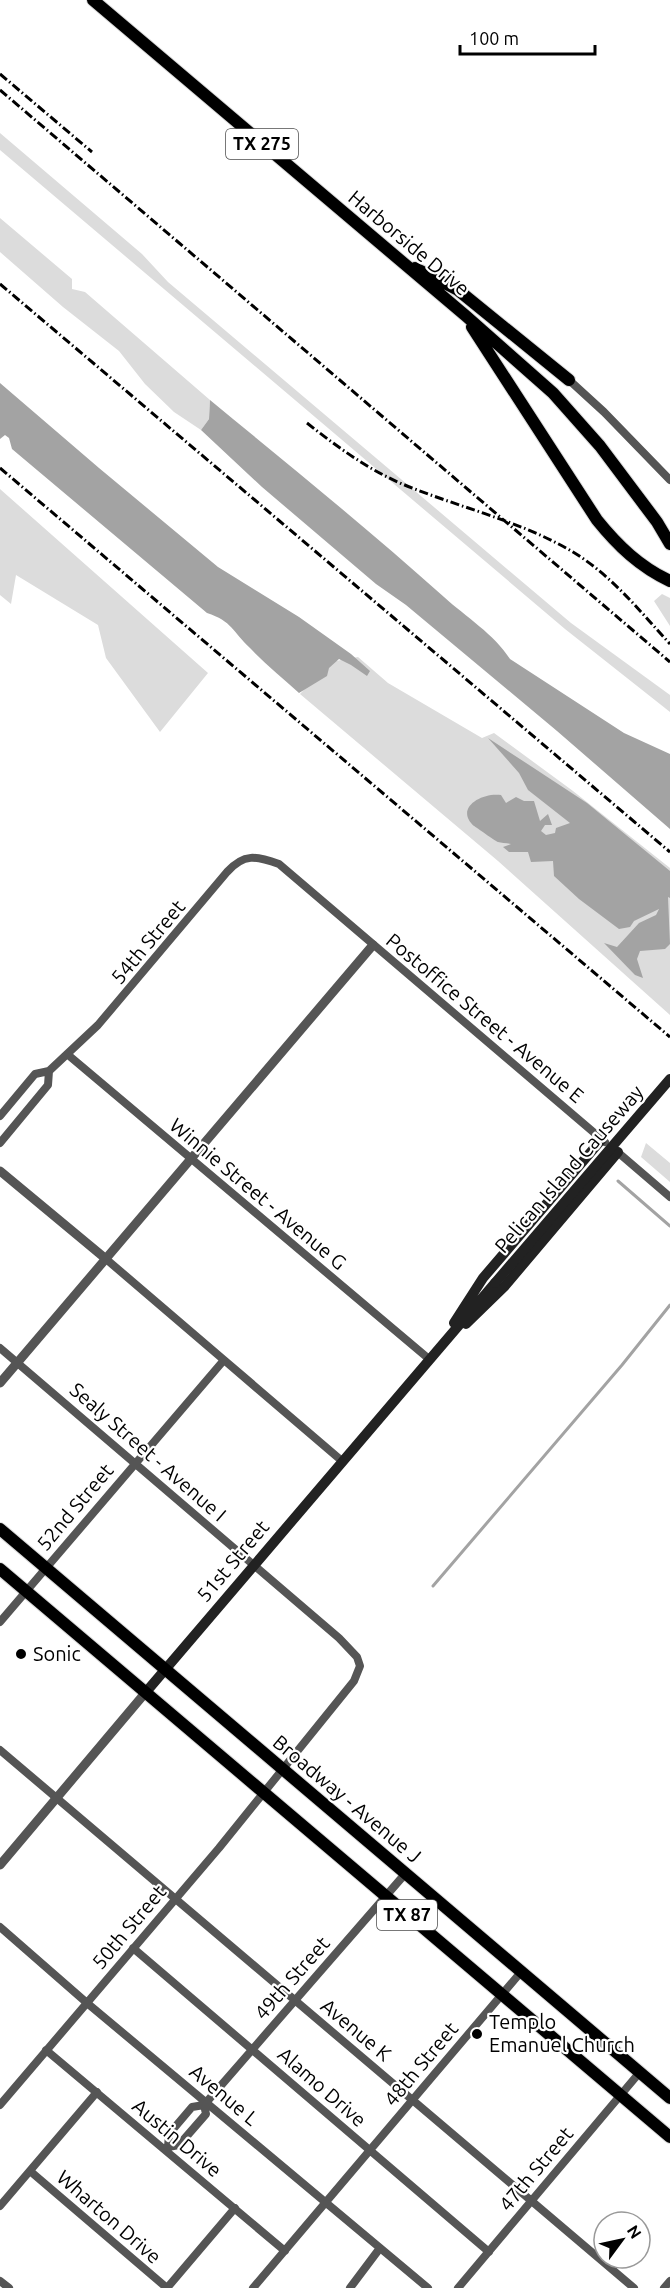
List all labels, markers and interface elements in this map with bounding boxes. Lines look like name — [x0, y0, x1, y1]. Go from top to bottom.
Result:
scale bar — [460, 18, 595, 56]
text: 100 m — [469, 28, 519, 48]
road number: TX 275 — [226, 129, 298, 159]
street label: Harborside Drive — [344, 185, 475, 300]
street label: 54th Street — [106, 895, 189, 988]
street label: Postoffice Street - Avenue E — [382, 928, 589, 1107]
street label: Pelican Island Causeway — [490, 1080, 648, 1257]
street label: Winnie Street - Avenue G — [165, 1113, 351, 1274]
street label: Sealy Street - Avenue I — [66, 1378, 231, 1526]
street label: 52nd Street — [32, 1459, 118, 1555]
street label: 51st Street — [192, 1515, 273, 1606]
place label: Sonic — [33, 1642, 81, 1665]
marker: Sonic — [14, 1647, 28, 1661]
street label: Broadway - Avenue J — [269, 1730, 426, 1867]
street label: 50th Street — [87, 1880, 170, 1973]
road number: TX 87 — [377, 1900, 437, 1930]
street label: 49th Street — [249, 1931, 334, 2024]
street label: Avenue K — [317, 1994, 396, 2065]
place label: Templo Emanuel Church — [489, 2010, 635, 2056]
street label: 48th Street — [379, 2017, 462, 2110]
marker: Templo Emanuel Church — [470, 2027, 484, 2041]
street label: Alamo Drive — [274, 2042, 371, 2131]
street label: Avenue L — [185, 2059, 263, 2130]
street label: Austin Drive — [128, 2094, 227, 2181]
street label: 47th Street — [494, 2122, 577, 2215]
street label: Wharton Drive — [53, 2165, 166, 2268]
north arrow — [592, 2210, 652, 2270]
text: N — [624, 2222, 645, 2242]

